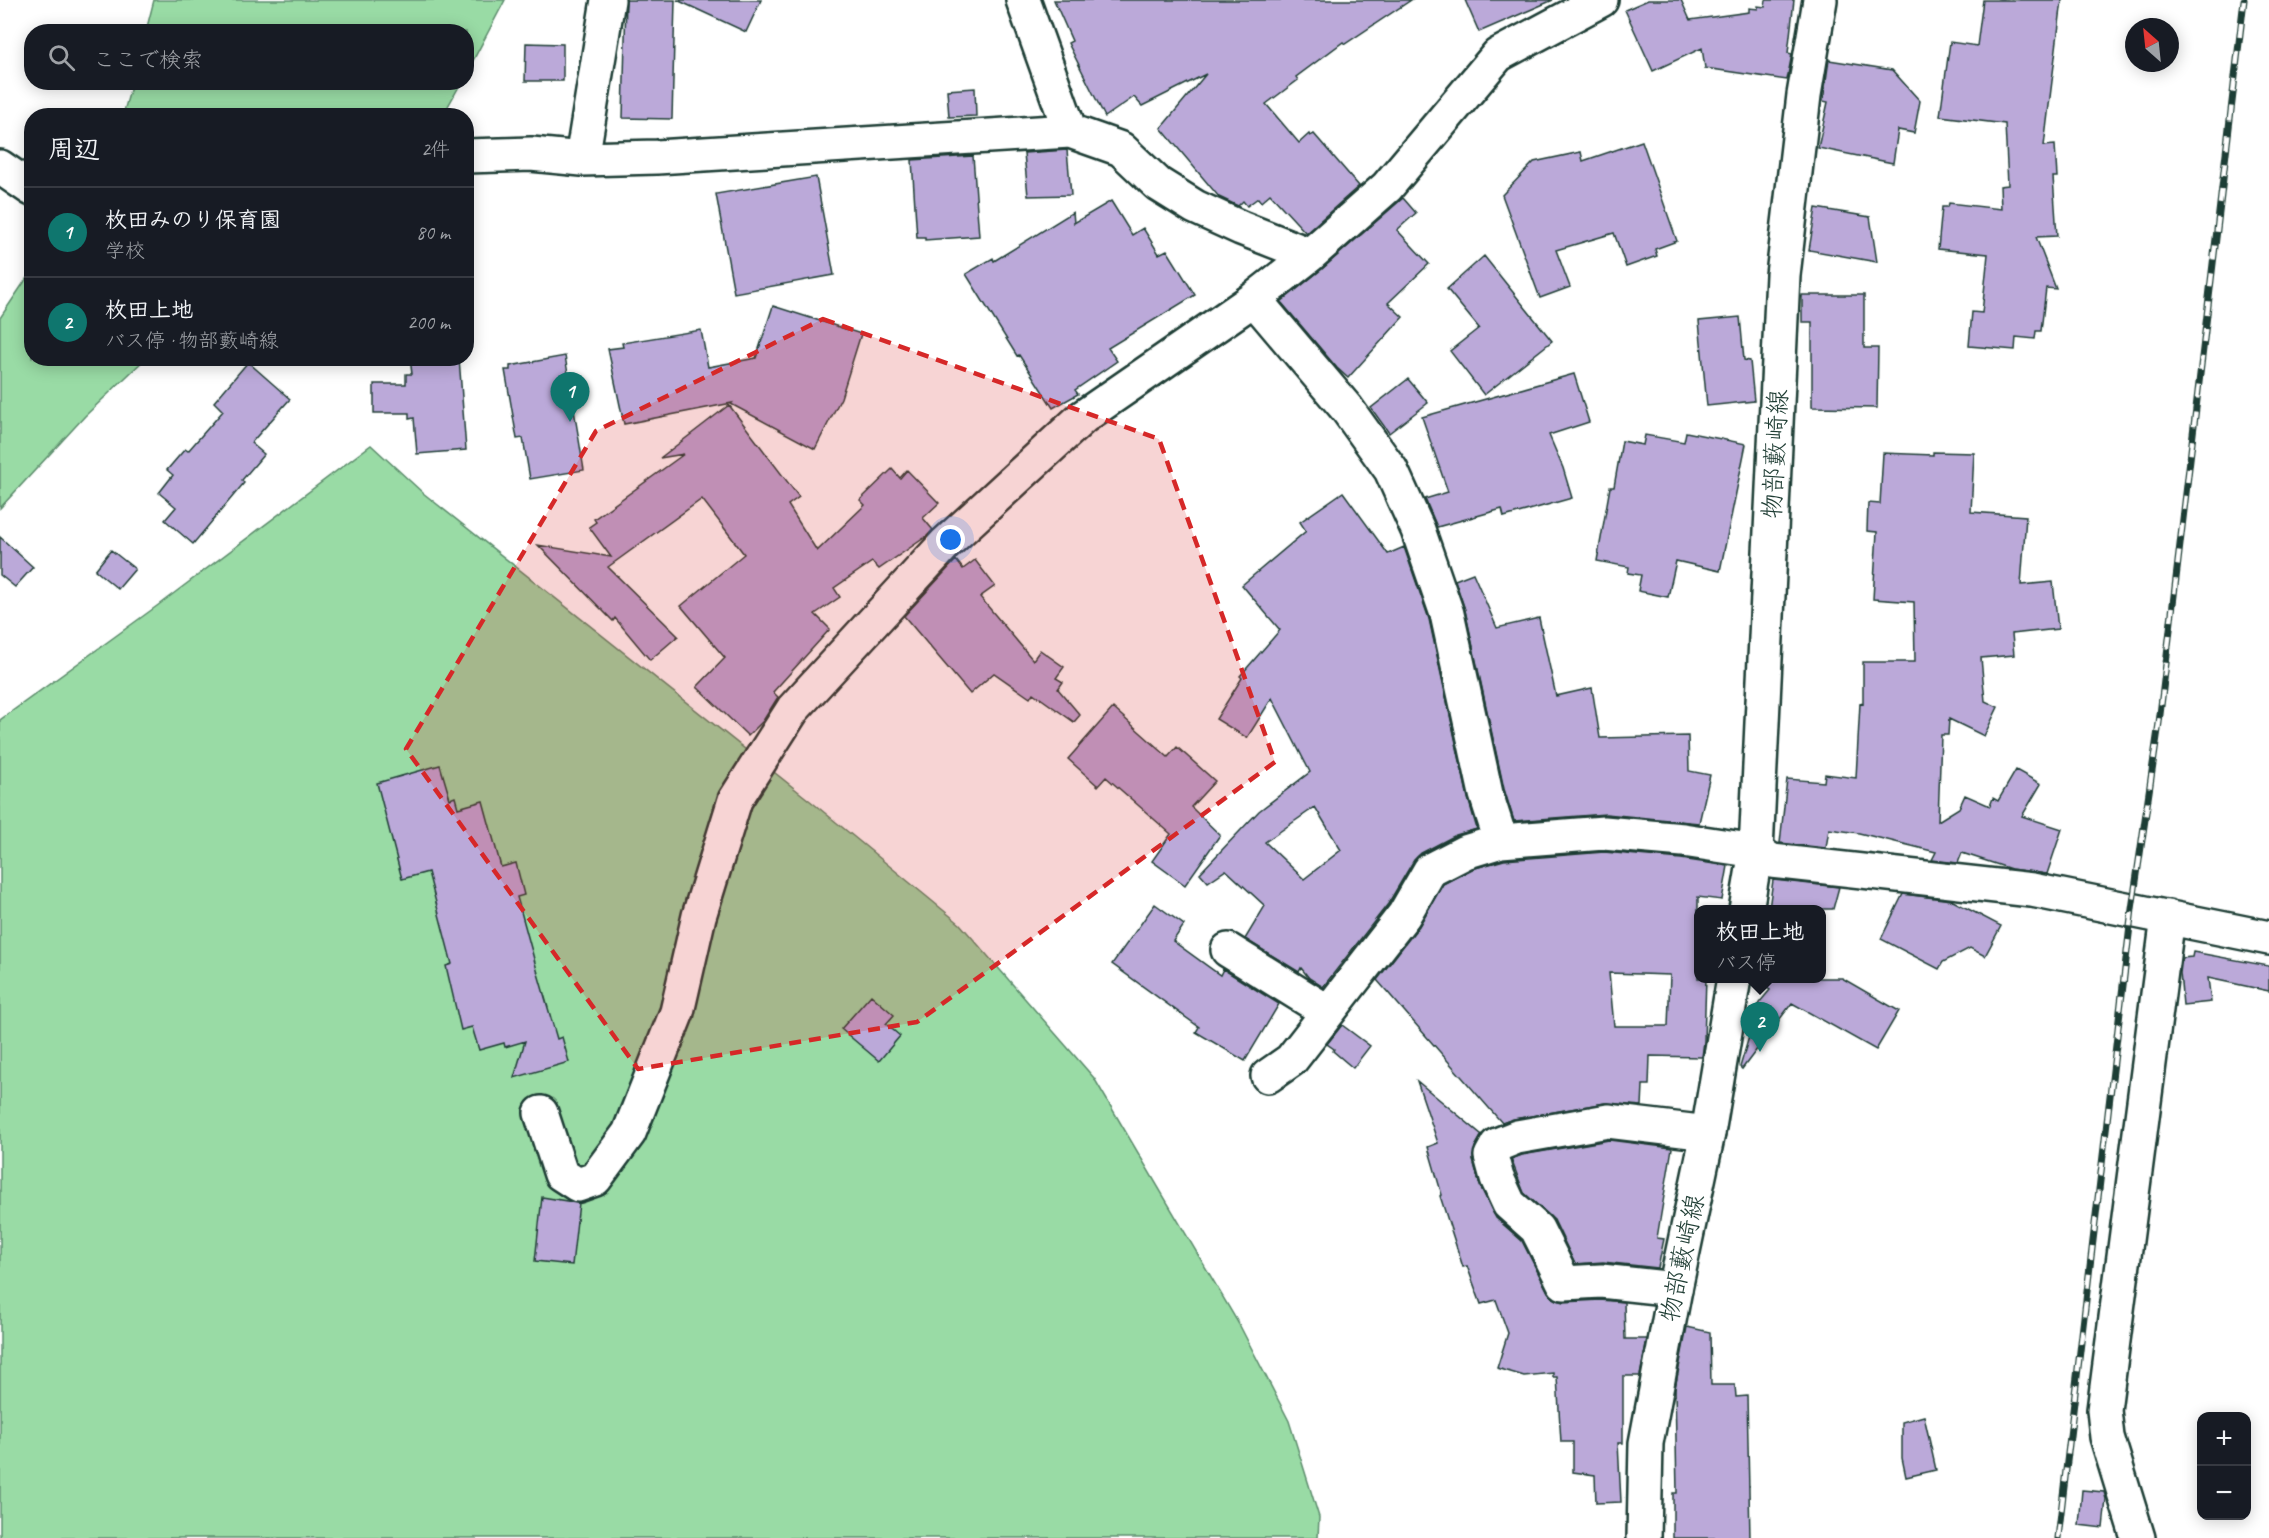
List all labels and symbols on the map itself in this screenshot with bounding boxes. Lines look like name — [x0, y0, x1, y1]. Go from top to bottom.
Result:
north arrow — [2125, 18, 2179, 72]
pin: 1 — [550, 372, 590, 422]
street label: 物部藪崎線 — [1755, 388, 1795, 520]
your location — [936, 525, 965, 554]
pin: 2 — [1740, 1002, 1780, 1052]
street label: 物部藪崎線 — [1652, 1191, 1712, 1325]

